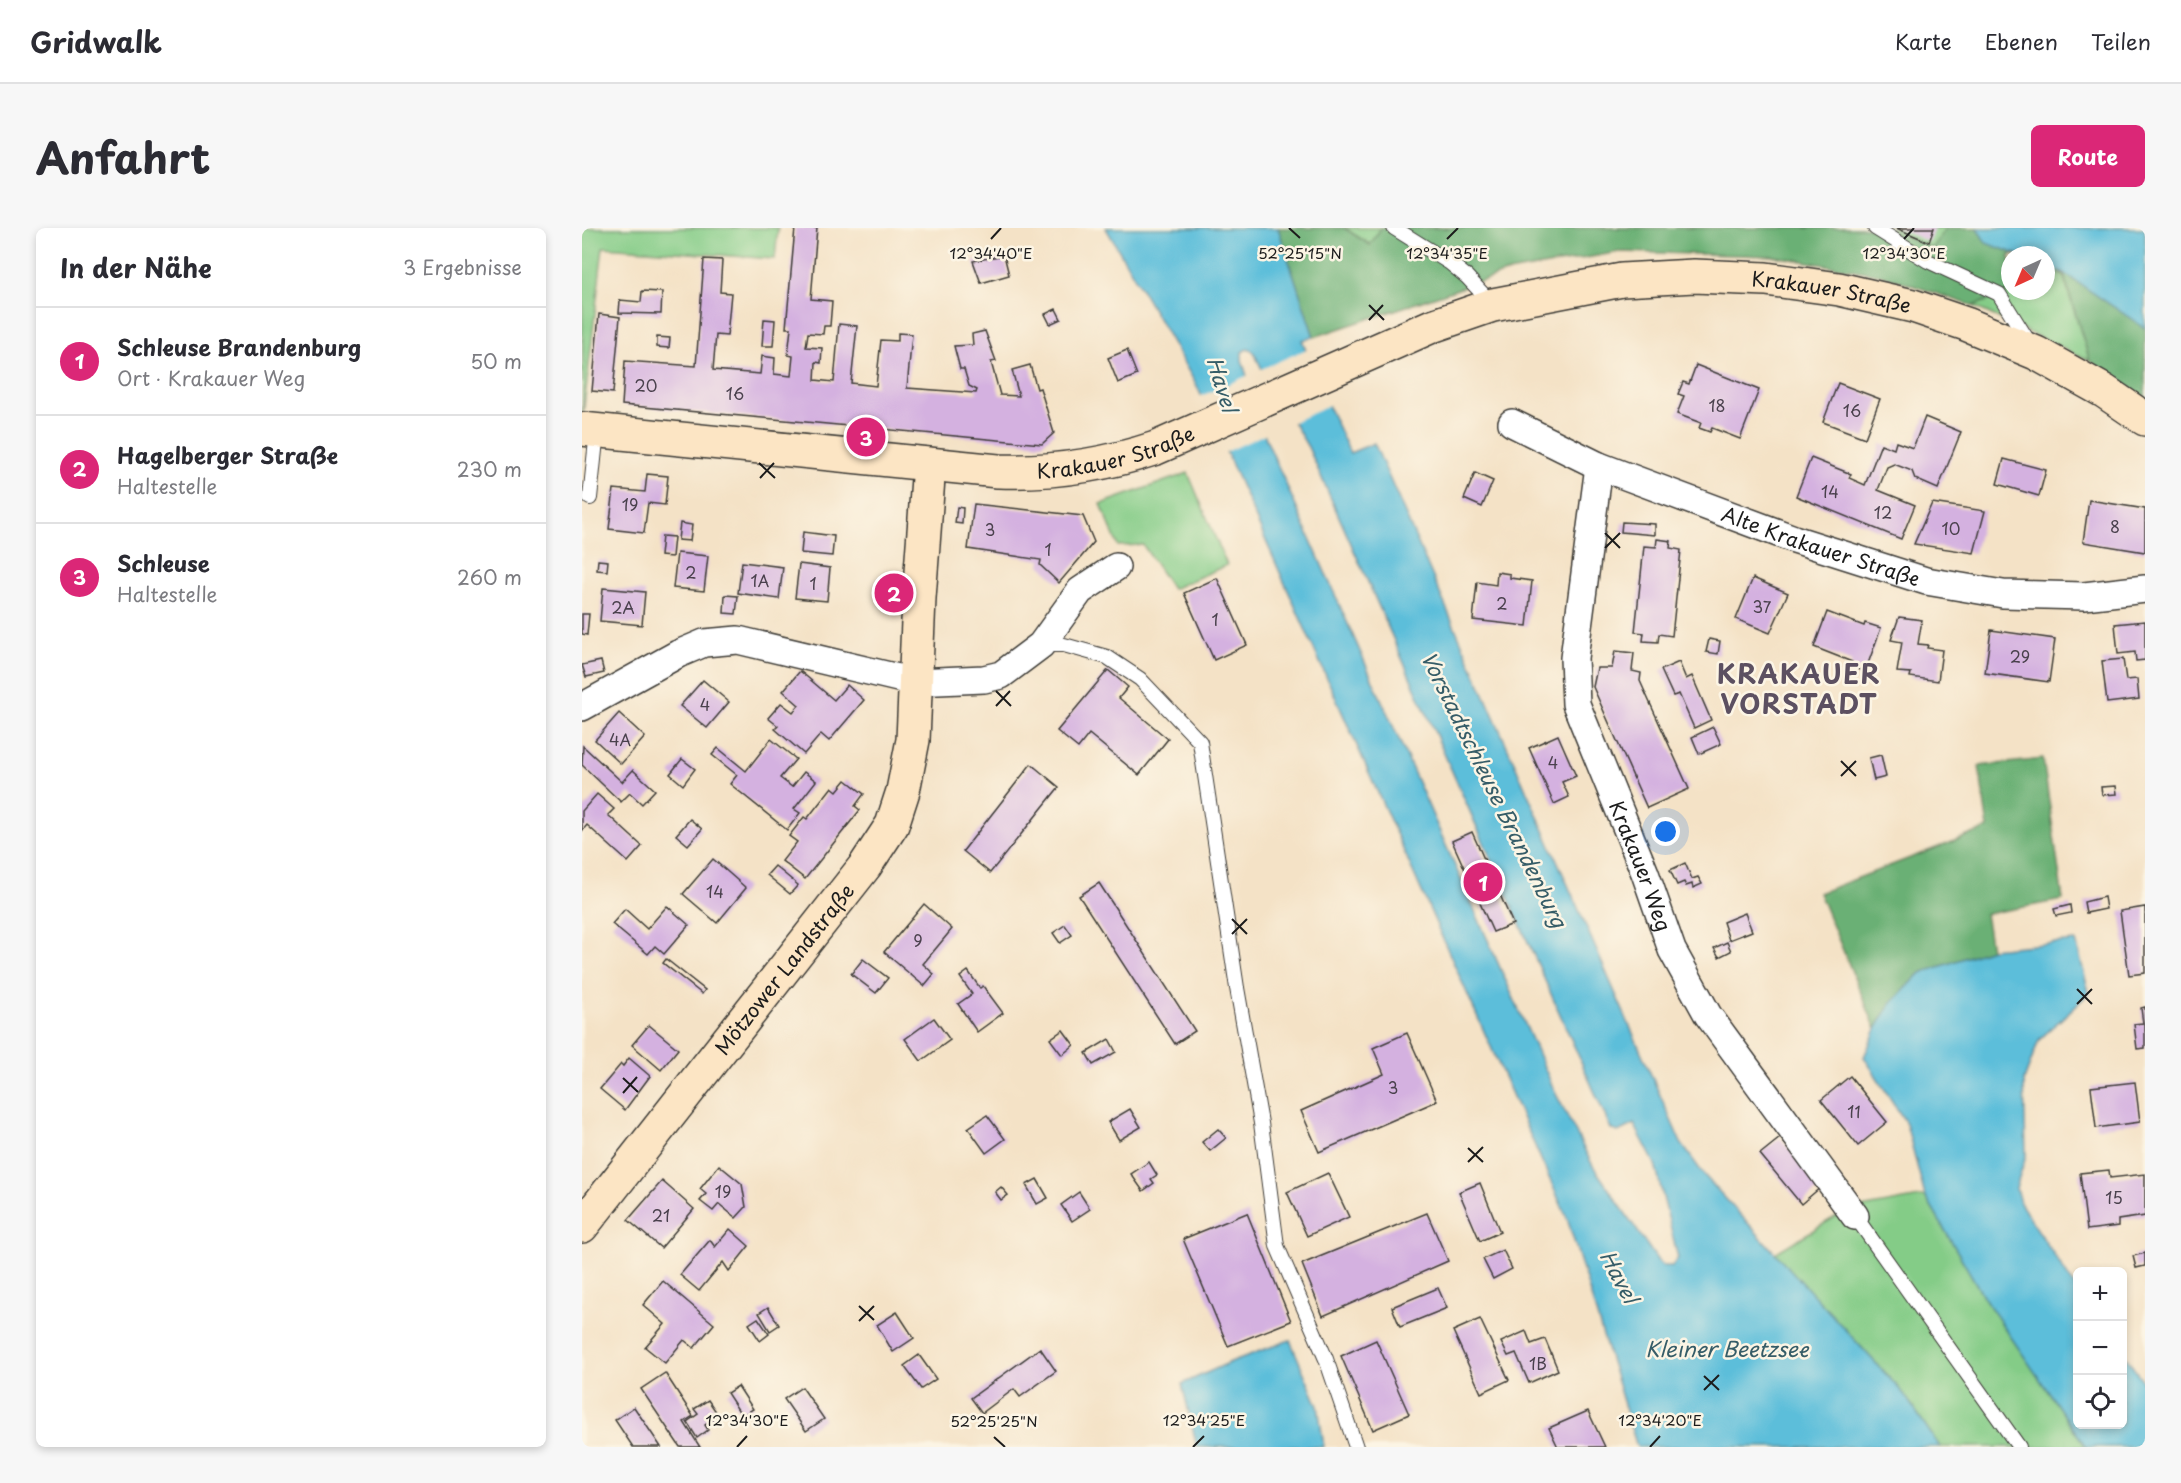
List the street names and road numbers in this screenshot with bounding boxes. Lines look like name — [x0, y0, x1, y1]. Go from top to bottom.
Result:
street label: Krakauer Straße — [1751, 263, 1914, 320]
street label: Krakauer Straße — [1036, 418, 1199, 486]
street label: Alte Krakauer Straße — [1717, 498, 1924, 593]
street label: Krakauer Weg — [1602, 796, 1679, 935]
street label: Mötzower Landstraße — [707, 877, 861, 1061]

